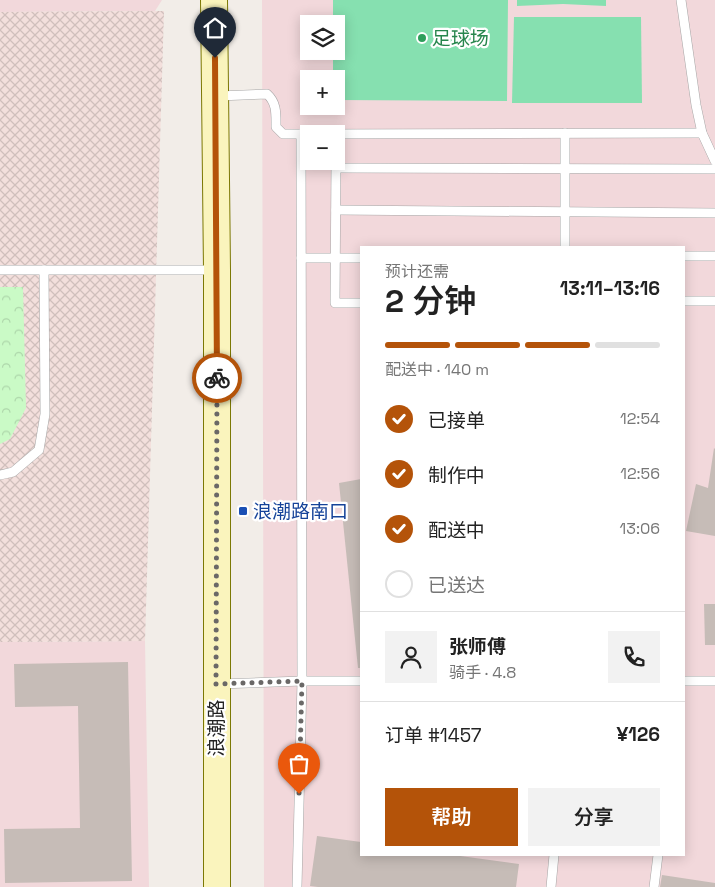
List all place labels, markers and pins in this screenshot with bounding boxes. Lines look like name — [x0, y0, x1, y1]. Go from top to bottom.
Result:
pin — [194, 7, 236, 58]
place label: 足球场 — [432, 26, 489, 51]
marker: 足球场 — [416, 32, 428, 44]
place label: 浪潮路南口 — [253, 499, 348, 524]
marker: 浪潮路南口 — [237, 505, 249, 517]
pin — [278, 743, 320, 794]

